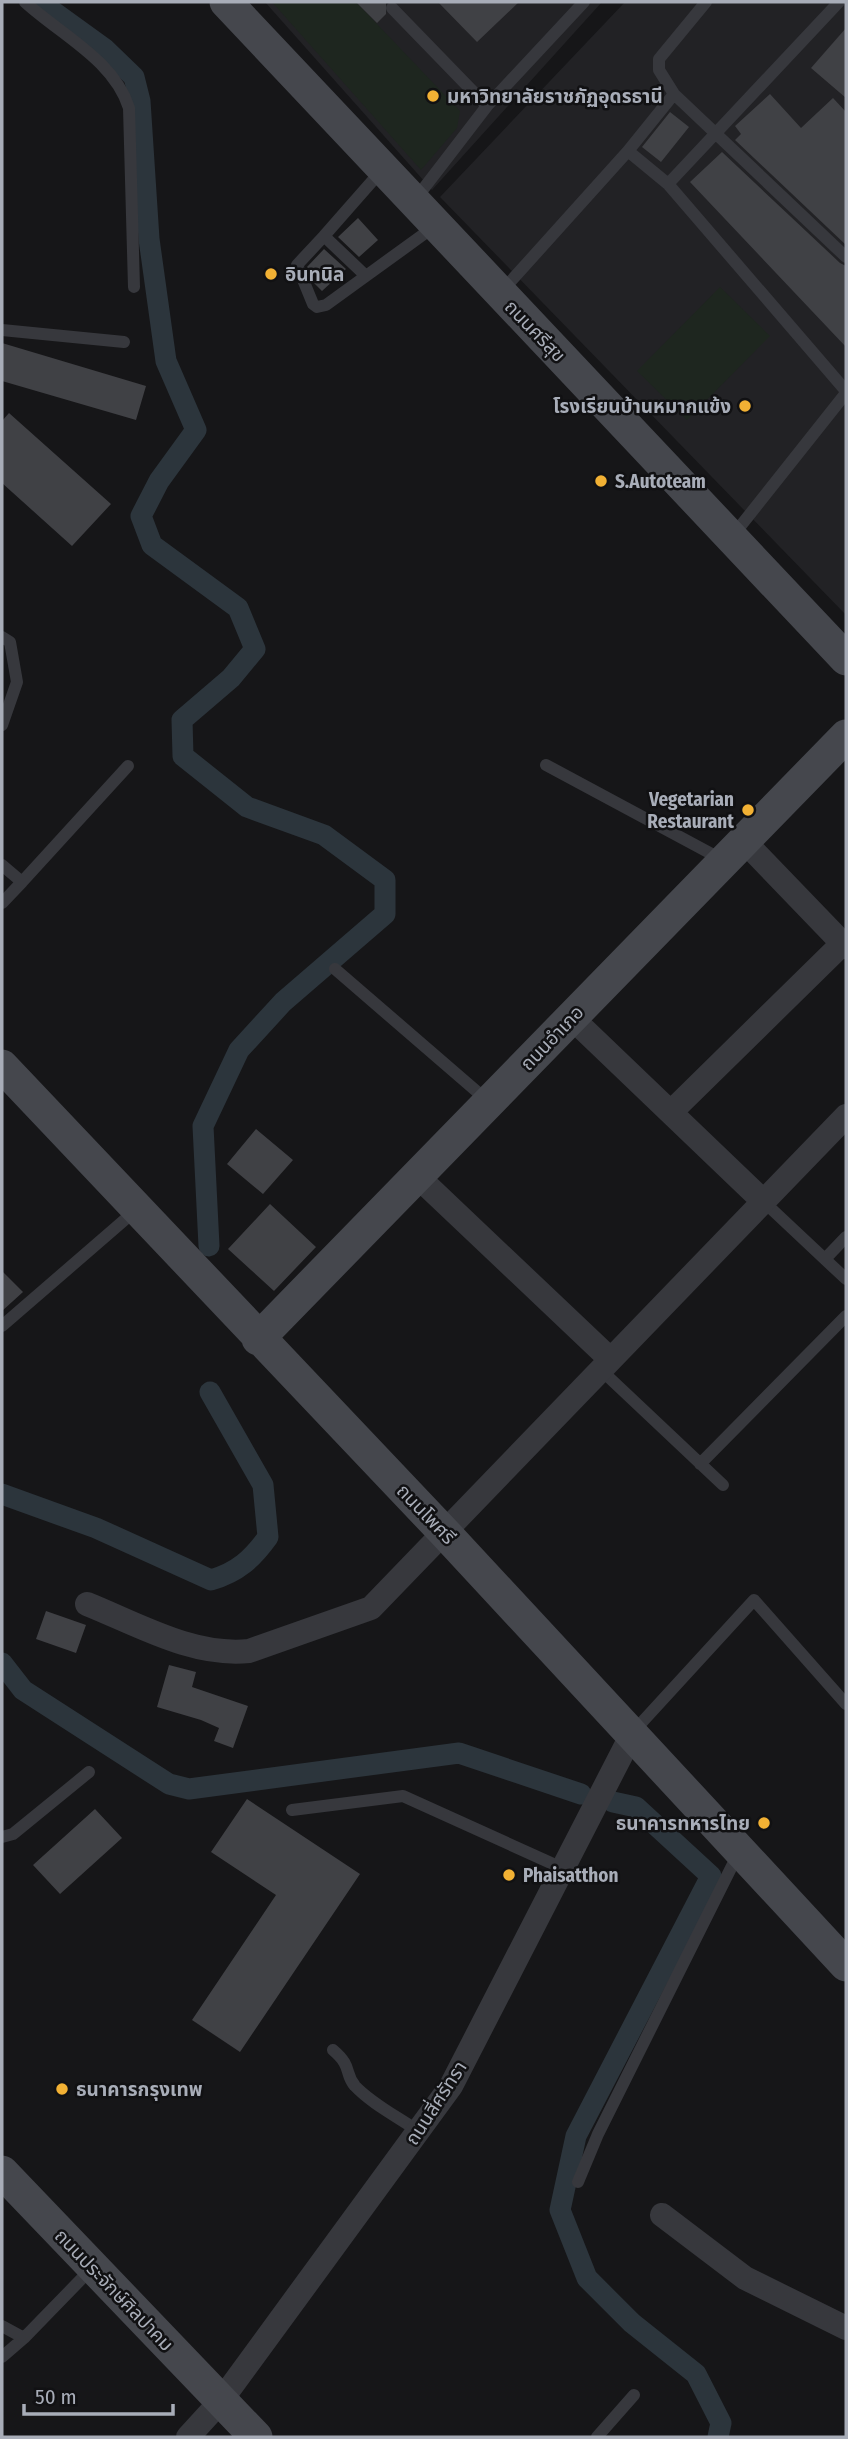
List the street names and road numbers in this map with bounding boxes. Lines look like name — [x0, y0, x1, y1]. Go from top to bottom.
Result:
street label: ถนนศรีสุข — [500, 295, 570, 367]
street label: ถนนอำเภอ — [515, 1001, 589, 1075]
street label: ถนนโพศรี — [392, 1479, 460, 1549]
street label: ถนนสี่ศรัทรา — [399, 2056, 472, 2149]
street label: ถนนประจักษ์ศิลปาคม — [50, 2224, 178, 2356]

